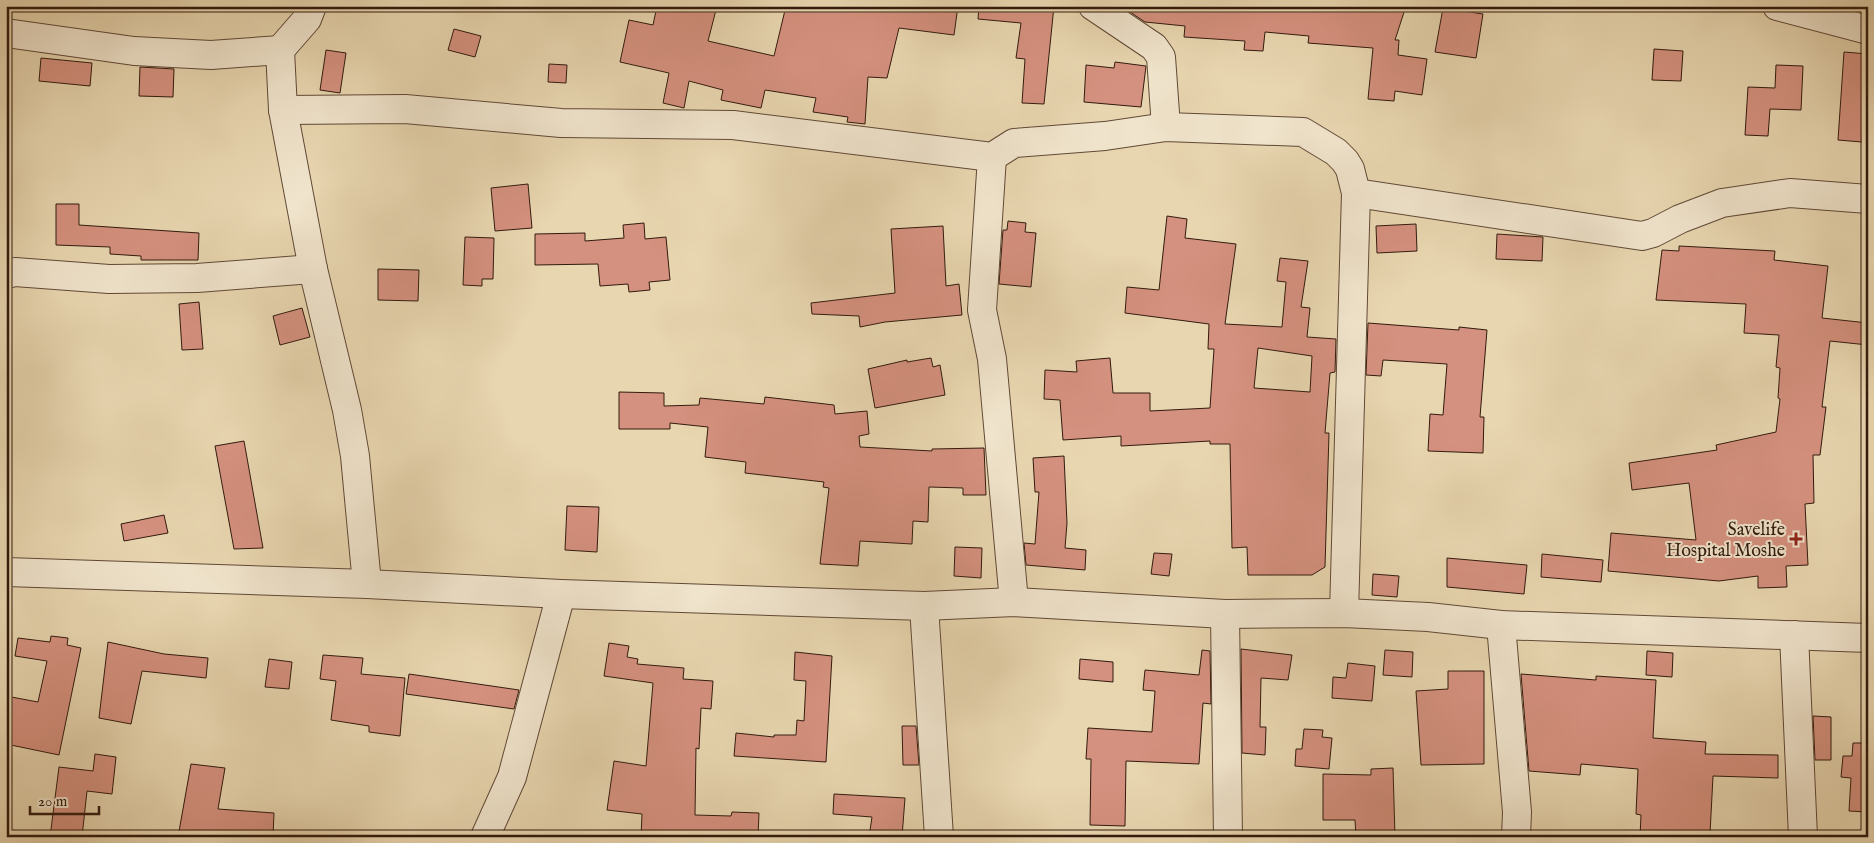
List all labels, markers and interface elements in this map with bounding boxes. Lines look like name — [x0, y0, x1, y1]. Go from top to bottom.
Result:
place label: Savelife Hospital Moshe — [1666, 519, 1785, 563]
marker: Savelife Hospital Moshe — [1789, 532, 1803, 546]
scale bar — [30, 783, 99, 815]
text: 20 m — [38, 792, 68, 811]

